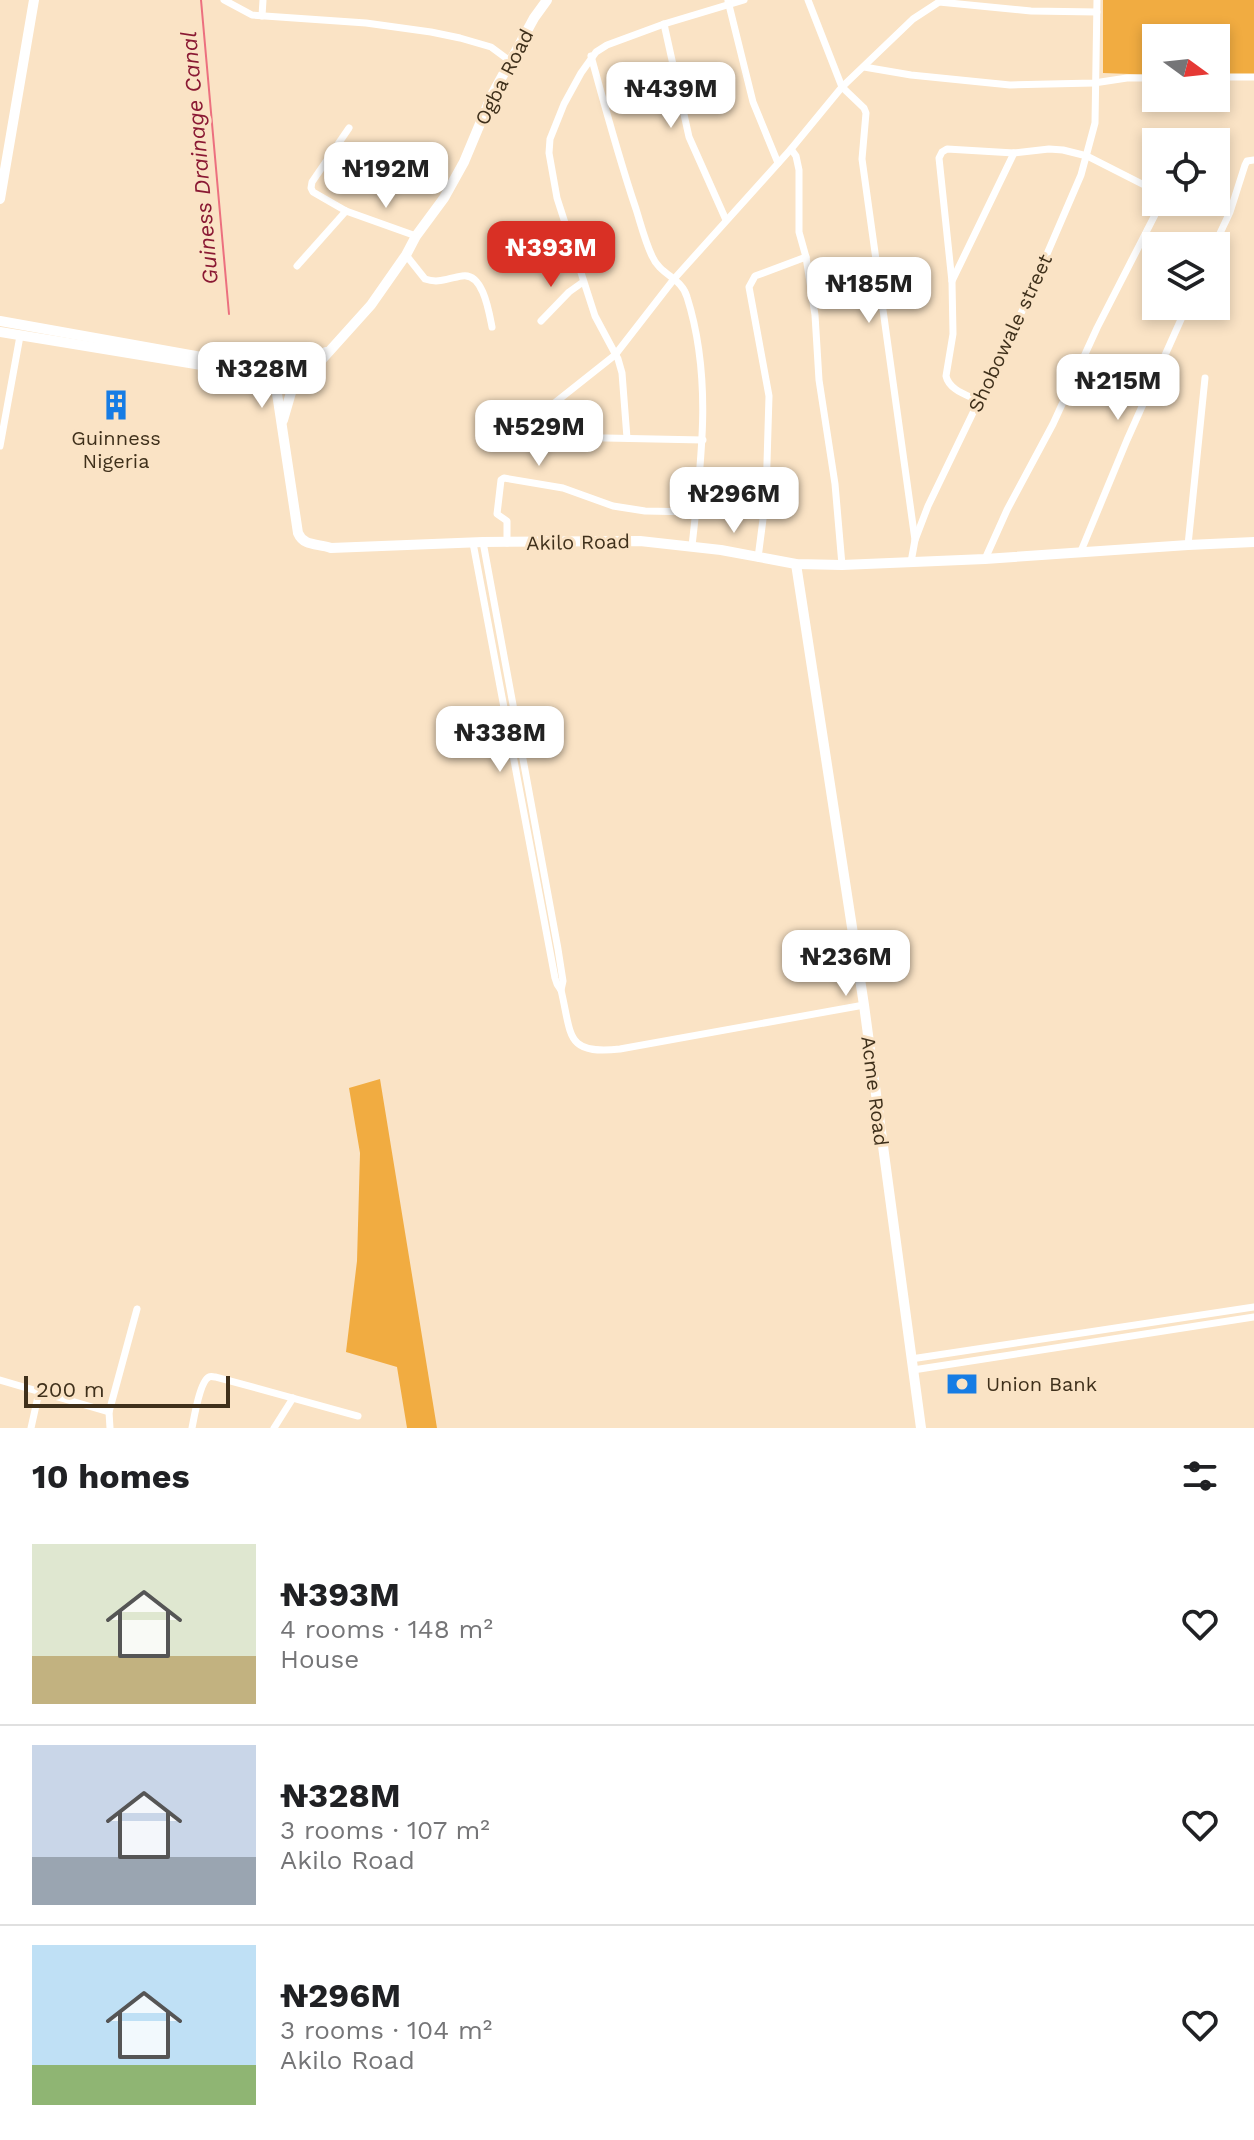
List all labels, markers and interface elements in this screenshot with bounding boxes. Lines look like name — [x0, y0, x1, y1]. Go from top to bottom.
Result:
north arrow — [1142, 24, 1230, 112]
map controls — [1142, 24, 1230, 320]
street label: Ogba Road — [470, 25, 538, 129]
water label: Guiness Drainage Canal — [176, 30, 223, 286]
pin: ₦439M — [615, 62, 727, 130]
text: ₦439M — [624, 73, 718, 103]
button: locate — [1142, 128, 1230, 216]
pin: ₦192M — [330, 142, 442, 210]
text: ₦192M — [342, 153, 430, 183]
pin: ₦393M — [495, 221, 607, 289]
text: ₦393M — [505, 232, 597, 262]
button: layers — [1142, 232, 1230, 320]
street label: Shobowale street — [963, 250, 1057, 416]
pin: ₦185M — [813, 257, 925, 325]
text: ₦185M — [825, 268, 913, 298]
pin: ₦328M — [206, 342, 318, 410]
text: ₦328M — [216, 353, 308, 383]
pin: ₦215M — [1062, 354, 1174, 422]
text: ₦215M — [1075, 365, 1161, 395]
building icon: Guinness Nigeria — [99, 388, 133, 422]
pin: ₦529M — [483, 400, 595, 468]
text: ₦529M — [493, 411, 585, 441]
place label: Guinness Nigeria — [71, 426, 161, 473]
pin: ₦296M — [678, 467, 790, 535]
text: ₦296M — [688, 478, 780, 508]
street label: Akilo Road — [526, 529, 630, 555]
pin: ₦338M — [444, 706, 556, 774]
text: ₦338M — [454, 717, 546, 747]
pin: ₦236M — [790, 930, 902, 998]
text: ₦236M — [800, 941, 892, 971]
street label: Acme Road — [856, 1035, 894, 1147]
bank icon: Union Bank — [945, 1367, 979, 1401]
scale bar — [24, 1372, 230, 1408]
place label: Union Bank — [986, 1372, 1097, 1396]
text: 200 m — [36, 1377, 105, 1402]
icon: filters — [1178, 1454, 1222, 1498]
text: 10 homes — [32, 1456, 190, 1496]
text: ₦393M — [280, 1574, 400, 1614]
icon: home — [96, 1576, 192, 1672]
icon: heart — [1178, 1602, 1222, 1646]
text: 4 rooms · 148 m² — [280, 1614, 493, 1644]
text: House — [280, 1644, 359, 1674]
text: ₦328M — [280, 1775, 401, 1815]
icon: home — [96, 1777, 192, 1873]
icon: heart — [1178, 1803, 1222, 1847]
text: 3 rooms · 107 m² — [280, 1815, 490, 1845]
text: Akilo Road — [280, 1845, 415, 1875]
text: ₦296M — [280, 1975, 401, 2015]
icon: home — [96, 1977, 192, 2073]
icon: heart — [1178, 2003, 1222, 2047]
text: 3 rooms · 104 m² — [280, 2015, 492, 2045]
text: Akilo Road — [280, 2045, 415, 2075]

